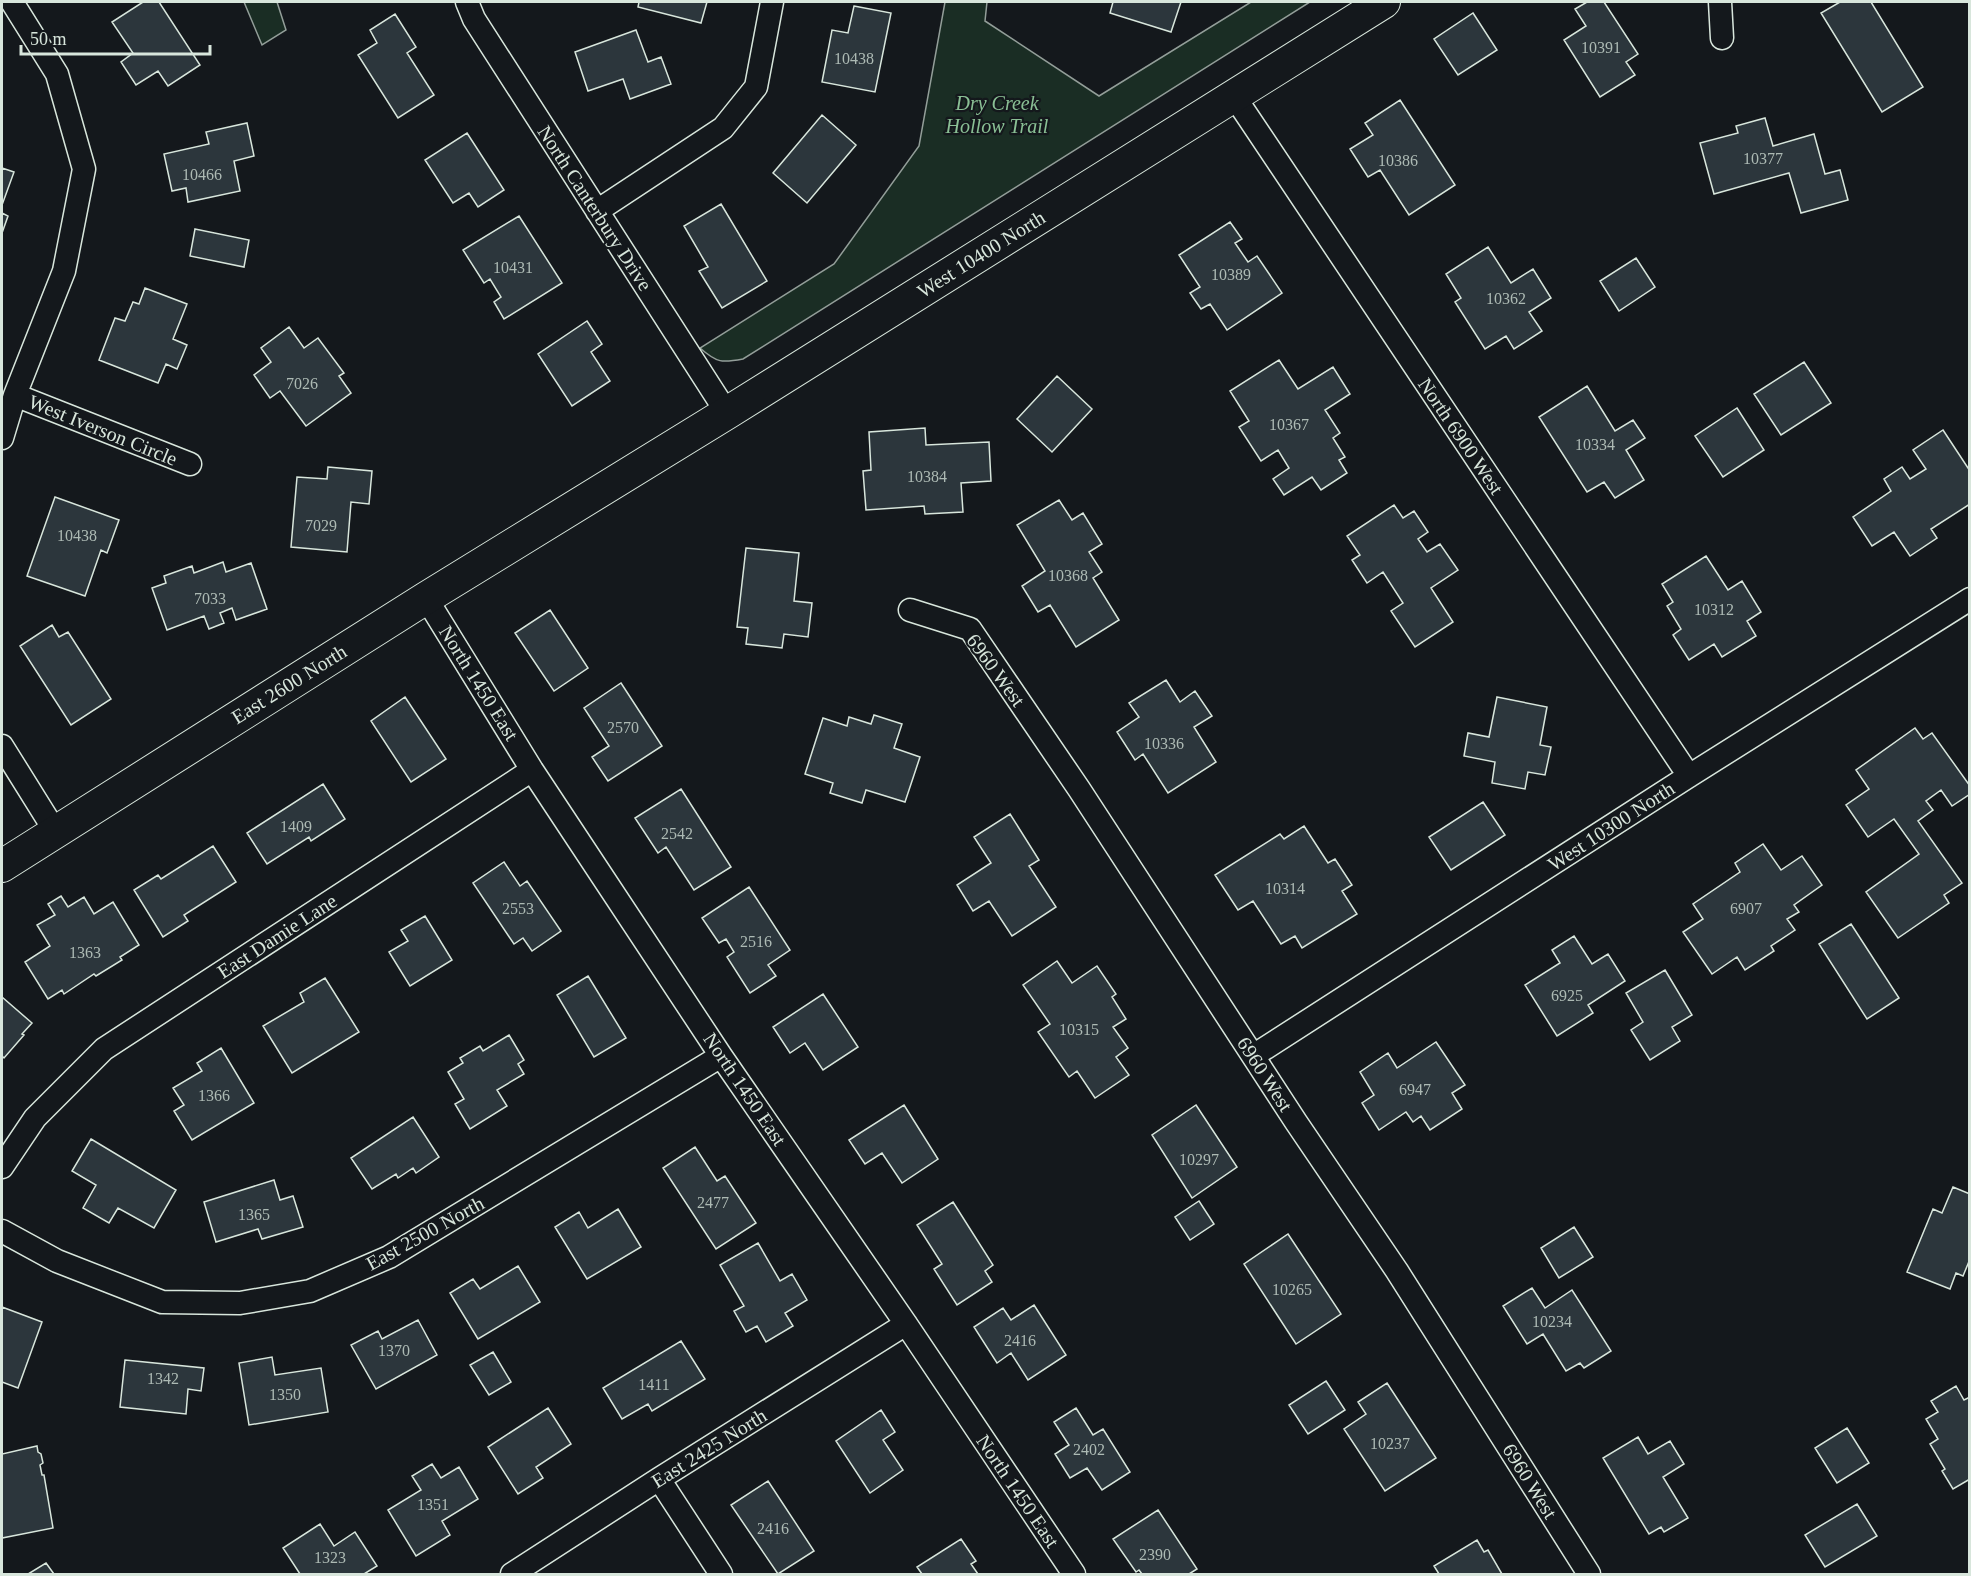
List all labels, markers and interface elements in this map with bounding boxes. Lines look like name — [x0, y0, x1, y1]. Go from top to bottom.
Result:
scale bar — [21, 18, 210, 56]
text: 50 m — [30, 29, 67, 49]
house number: 10391 — [1581, 39, 1621, 56]
house number: 10438 — [834, 50, 874, 67]
park label: Dry Creek Hollow Trail — [945, 92, 1049, 137]
street label: North Canterbury Drive — [533, 121, 657, 295]
house number: 10377 — [1743, 150, 1783, 167]
house number: 10386 — [1378, 152, 1418, 169]
house number: 10466 — [182, 166, 222, 183]
street label: West 10400 North — [913, 206, 1049, 302]
house number: 10431 — [493, 259, 533, 276]
house number: 10389 — [1211, 266, 1251, 283]
house number: 10362 — [1486, 290, 1526, 307]
street label: North 6900 West — [1414, 374, 1508, 499]
house number: 7026 — [286, 375, 318, 392]
street label: West Iverson Circle — [25, 390, 181, 470]
house number: 10367 — [1269, 416, 1309, 433]
house number: 10334 — [1575, 436, 1615, 453]
house number: 10384 — [907, 468, 947, 485]
house number: 7029 — [305, 517, 337, 534]
house number: 10438 — [57, 527, 97, 544]
house number: 10368 — [1048, 567, 1088, 584]
house number: 7033 — [194, 590, 226, 607]
house number: 10312 — [1694, 601, 1734, 618]
street label: North 1450 East — [435, 622, 523, 745]
street label: 6960 West — [962, 629, 1030, 711]
street label: East 2600 North — [228, 640, 350, 728]
house number: 2570 — [607, 719, 639, 736]
house number: 10336 — [1144, 735, 1184, 752]
street label: West 10300 North — [1544, 777, 1678, 875]
house number: 1409 — [280, 818, 312, 835]
house number: 2542 — [661, 825, 693, 842]
house number: 10314 — [1265, 880, 1305, 897]
street label: East Damie Lane — [213, 889, 341, 983]
house number: 2553 — [502, 900, 534, 917]
house number: 6907 — [1730, 900, 1762, 917]
house number: 2516 — [740, 933, 772, 950]
house number: 1363 — [69, 944, 101, 961]
house number: 6925 — [1551, 987, 1583, 1004]
house number: 10315 — [1059, 1021, 1099, 1038]
street label: North 1450 East — [699, 1029, 791, 1150]
street label: 6960 West — [1233, 1033, 1297, 1116]
house number: 6947 — [1399, 1081, 1431, 1098]
house number: 1366 — [198, 1087, 230, 1104]
house number: 10297 — [1179, 1151, 1219, 1168]
street label: East 2500 North — [362, 1192, 488, 1274]
house number: 2477 — [697, 1194, 729, 1211]
house number: 1365 — [238, 1206, 270, 1223]
house number: 10265 — [1272, 1281, 1312, 1298]
house number: 10234 — [1532, 1313, 1572, 1330]
house number: 2416 — [1004, 1332, 1036, 1349]
house number: 1370 — [378, 1342, 410, 1359]
house number: 1342 — [147, 1370, 179, 1387]
house number: 1411 — [638, 1376, 670, 1393]
house number: 1350 — [269, 1386, 301, 1403]
street label: East 2425 North — [648, 1404, 770, 1492]
street label: North 1450 East — [972, 1431, 1064, 1552]
house number: 10237 — [1370, 1435, 1410, 1452]
street label: 6960 West — [1498, 1439, 1562, 1523]
house number: 2402 — [1073, 1441, 1105, 1458]
house number: 1351 — [417, 1496, 449, 1513]
house number: 2416 — [757, 1520, 789, 1537]
house number: 2390 — [1139, 1546, 1171, 1563]
house number: 1323 — [314, 1549, 346, 1566]

